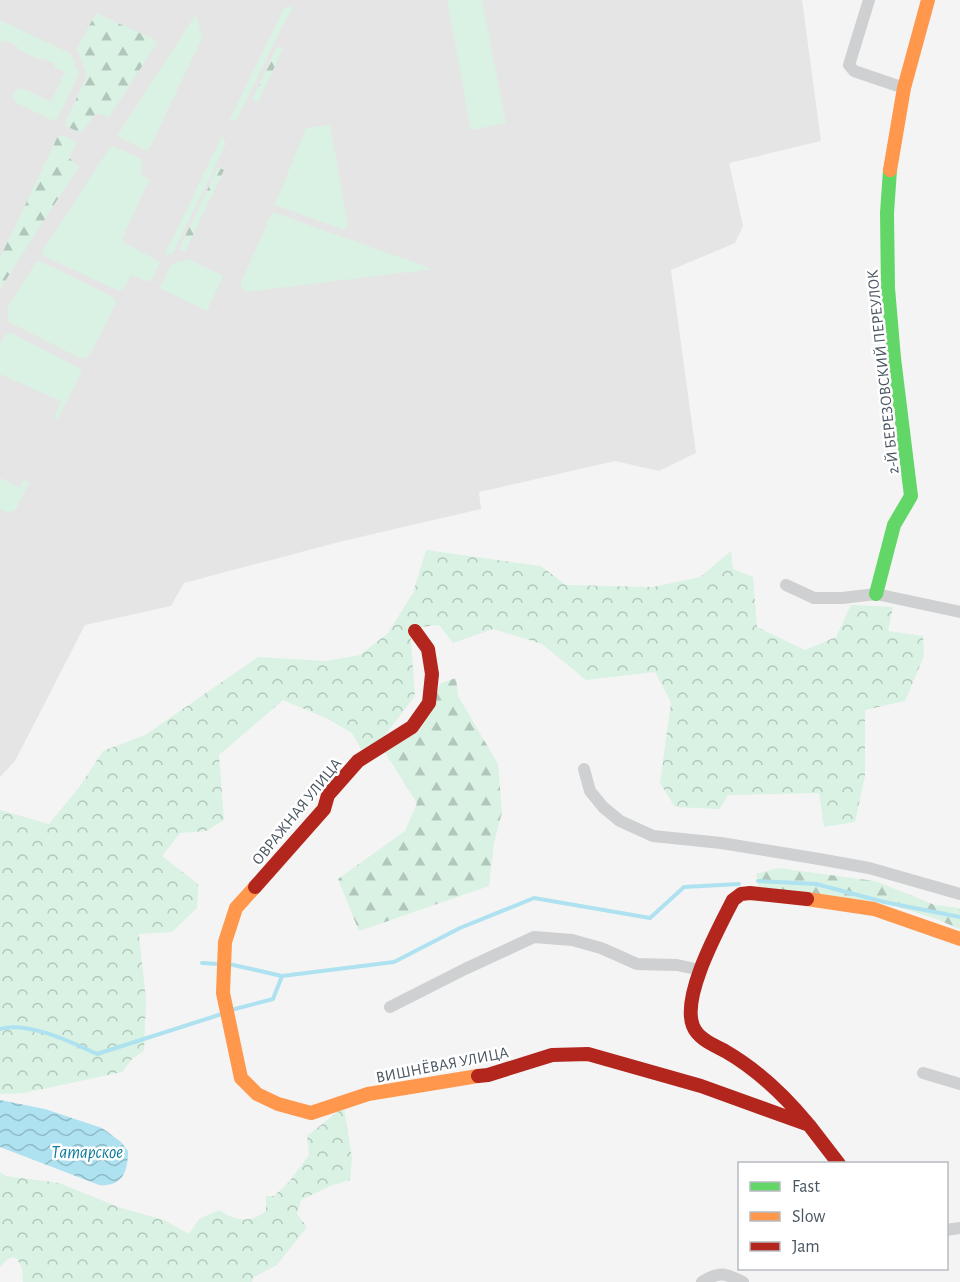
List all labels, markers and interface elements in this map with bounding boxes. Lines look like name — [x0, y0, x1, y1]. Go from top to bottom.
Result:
street label: 2-Й БЕРЕЗОВСКИЙ ПЕРЕУЛОК — [863, 269, 902, 475]
street label: ОВРАЖНАЯ УЛИЦА — [249, 755, 345, 868]
street label: ВИШНЁВАЯ УЛИЦА — [374, 1042, 510, 1086]
water label: Татарское — [51, 1144, 123, 1162]
legend — [738, 1162, 948, 1270]
text: Fast — [792, 1178, 820, 1196]
text: Slow — [792, 1208, 825, 1226]
text: Jam — [792, 1238, 820, 1256]

